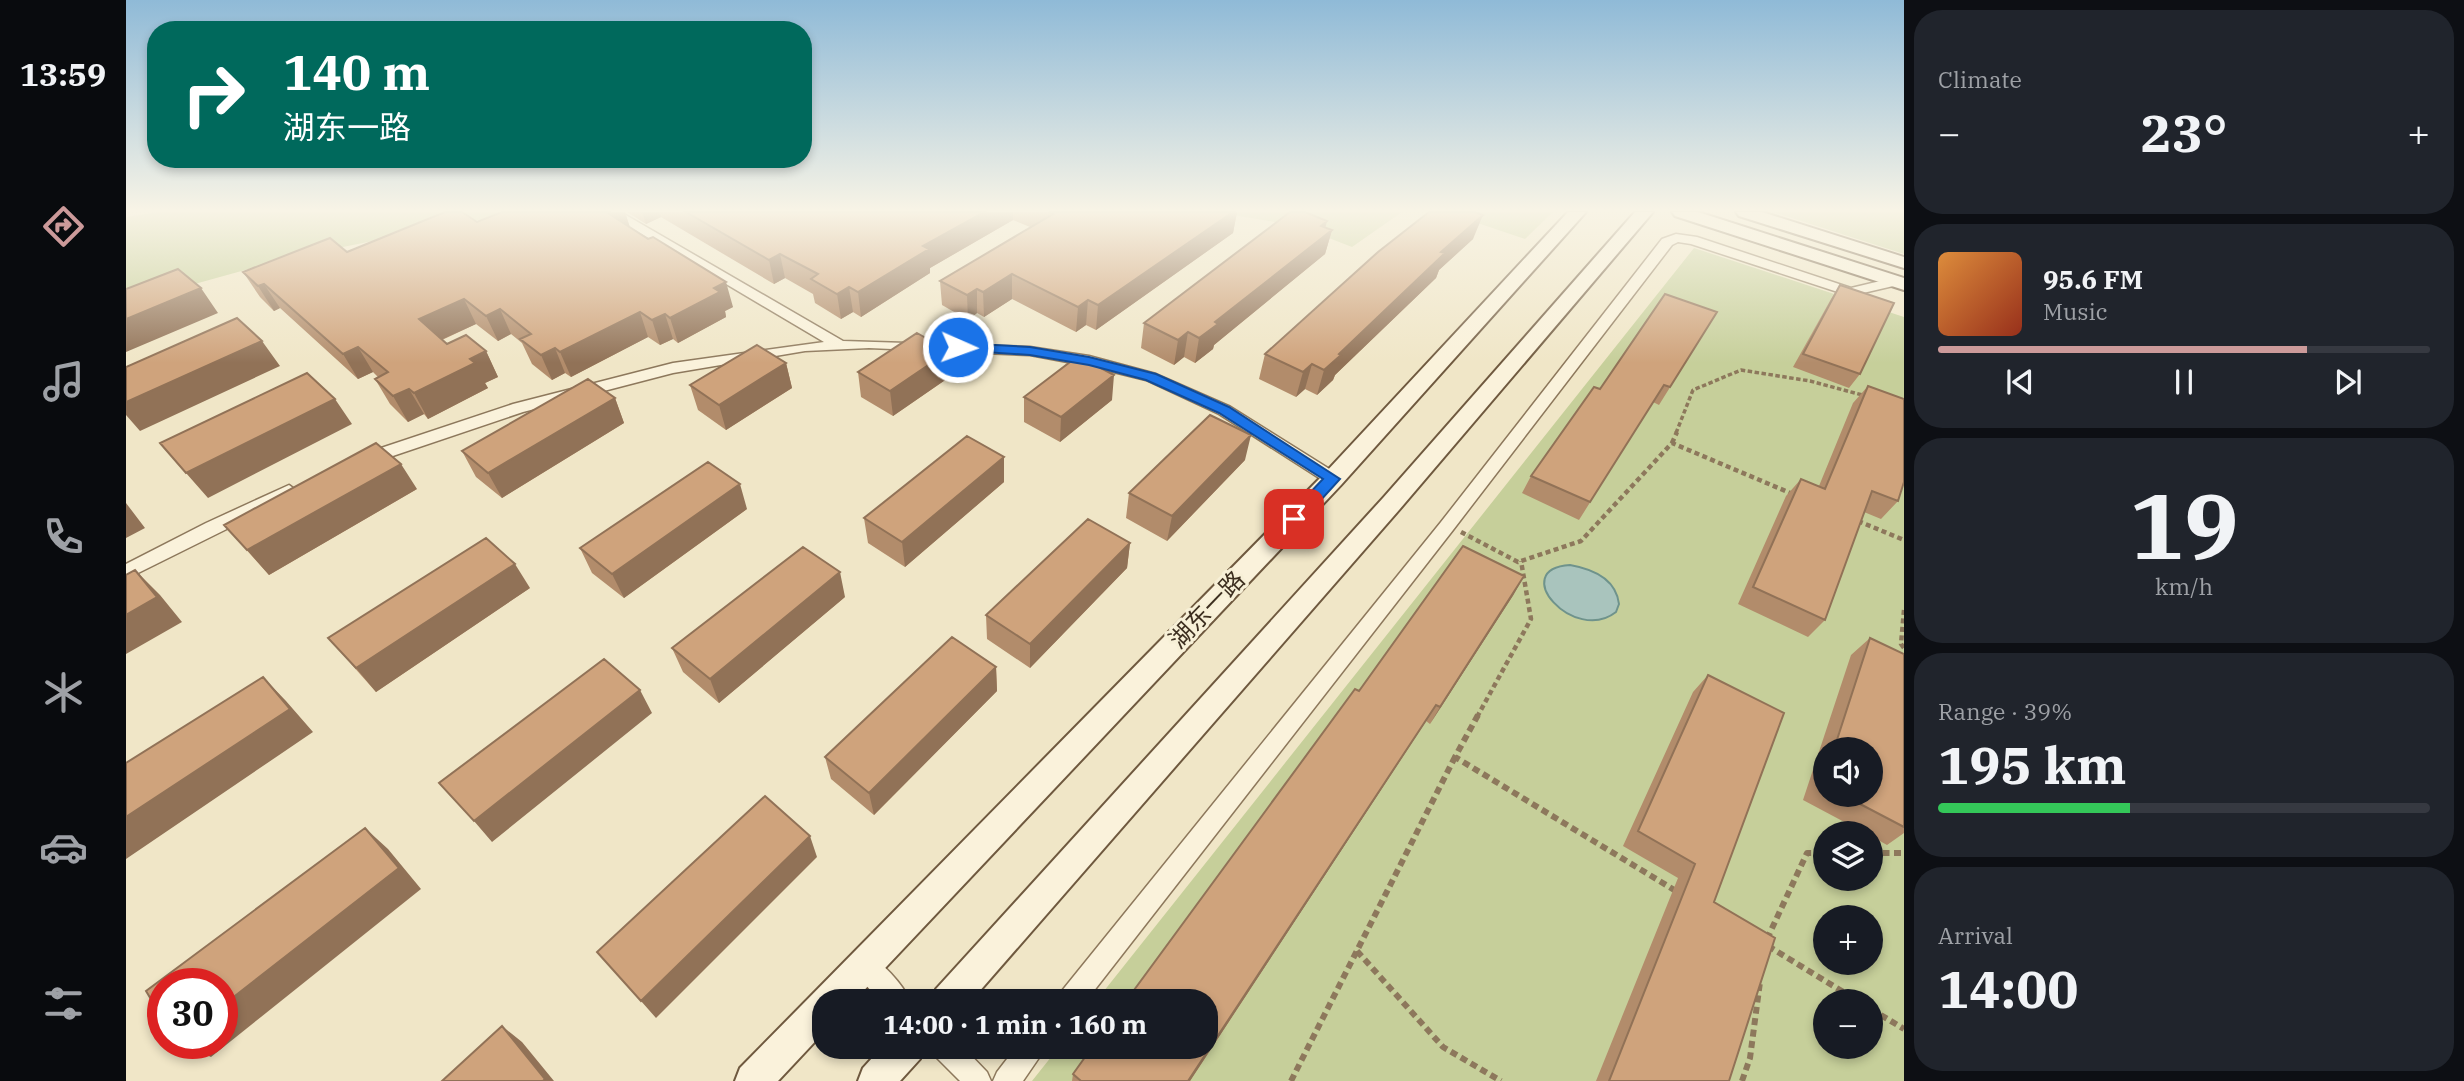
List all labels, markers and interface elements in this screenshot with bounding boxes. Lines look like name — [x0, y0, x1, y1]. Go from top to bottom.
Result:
text: 140 m — [283, 40, 430, 103]
icon: right — [168, 49, 259, 140]
text: 13:59 — [20, 53, 106, 95]
text: Climate — [1938, 64, 2022, 94]
text: 23° — [2141, 99, 2227, 166]
text: 湖东一路 — [283, 106, 411, 148]
text: − — [1938, 108, 1961, 157]
text: + — [2407, 108, 2430, 157]
icon: directions — [39, 202, 88, 251]
text: 95.6 FM — [2043, 262, 2143, 296]
text: Music — [2043, 296, 2108, 326]
position arrow — [921, 310, 995, 384]
icon: music — [39, 357, 88, 406]
icon: previous — [2001, 363, 2039, 401]
icon: pause — [2165, 363, 2203, 401]
icon: next — [2329, 363, 2367, 401]
text: 19 — [2129, 466, 2239, 584]
pin — [1264, 489, 1324, 549]
icon: arrive — [1275, 500, 1313, 538]
icon: phone — [39, 512, 88, 561]
street label: 湖东一路 — [1161, 564, 1251, 655]
text: km/h — [2155, 571, 2213, 601]
icon: climate — [39, 668, 88, 717]
text: Range · 39% — [1938, 696, 2072, 726]
text: 195 km — [1938, 731, 2127, 798]
map controls — [1813, 737, 1883, 1059]
button: sound — [1813, 737, 1883, 807]
button: layers — [1813, 821, 1883, 891]
icon: car — [39, 823, 88, 872]
button: + — [1813, 905, 1883, 975]
text: Arrival — [1938, 920, 2013, 950]
text: 14:00 — [1938, 955, 2079, 1022]
speed limit sign: 30 — [147, 968, 238, 1059]
icon: filters — [39, 979, 88, 1028]
button: − — [1813, 989, 1883, 1059]
text: 14:00 · 1 min · 160 m — [883, 1007, 1147, 1041]

